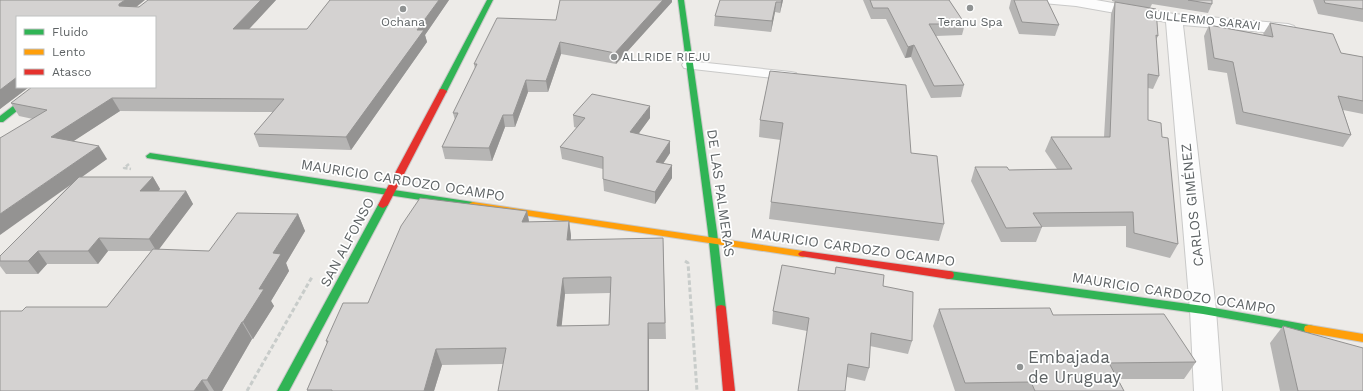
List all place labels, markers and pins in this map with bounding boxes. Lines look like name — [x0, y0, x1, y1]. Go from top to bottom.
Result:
marker: Teranu Spa — [965, 3, 975, 13]
marker: Ochana — [398, 4, 408, 14]
place label: Ochana — [381, 15, 425, 29]
place label: Teranu Spa — [937, 15, 1003, 29]
place label: ALLRIDE RIEJU — [622, 50, 711, 64]
marker: ALLRIDE RIEJU — [609, 52, 619, 62]
place label: Embajada de Uruguay — [1028, 347, 1121, 387]
marker: Embajada de Uruguay — [1015, 362, 1025, 372]

